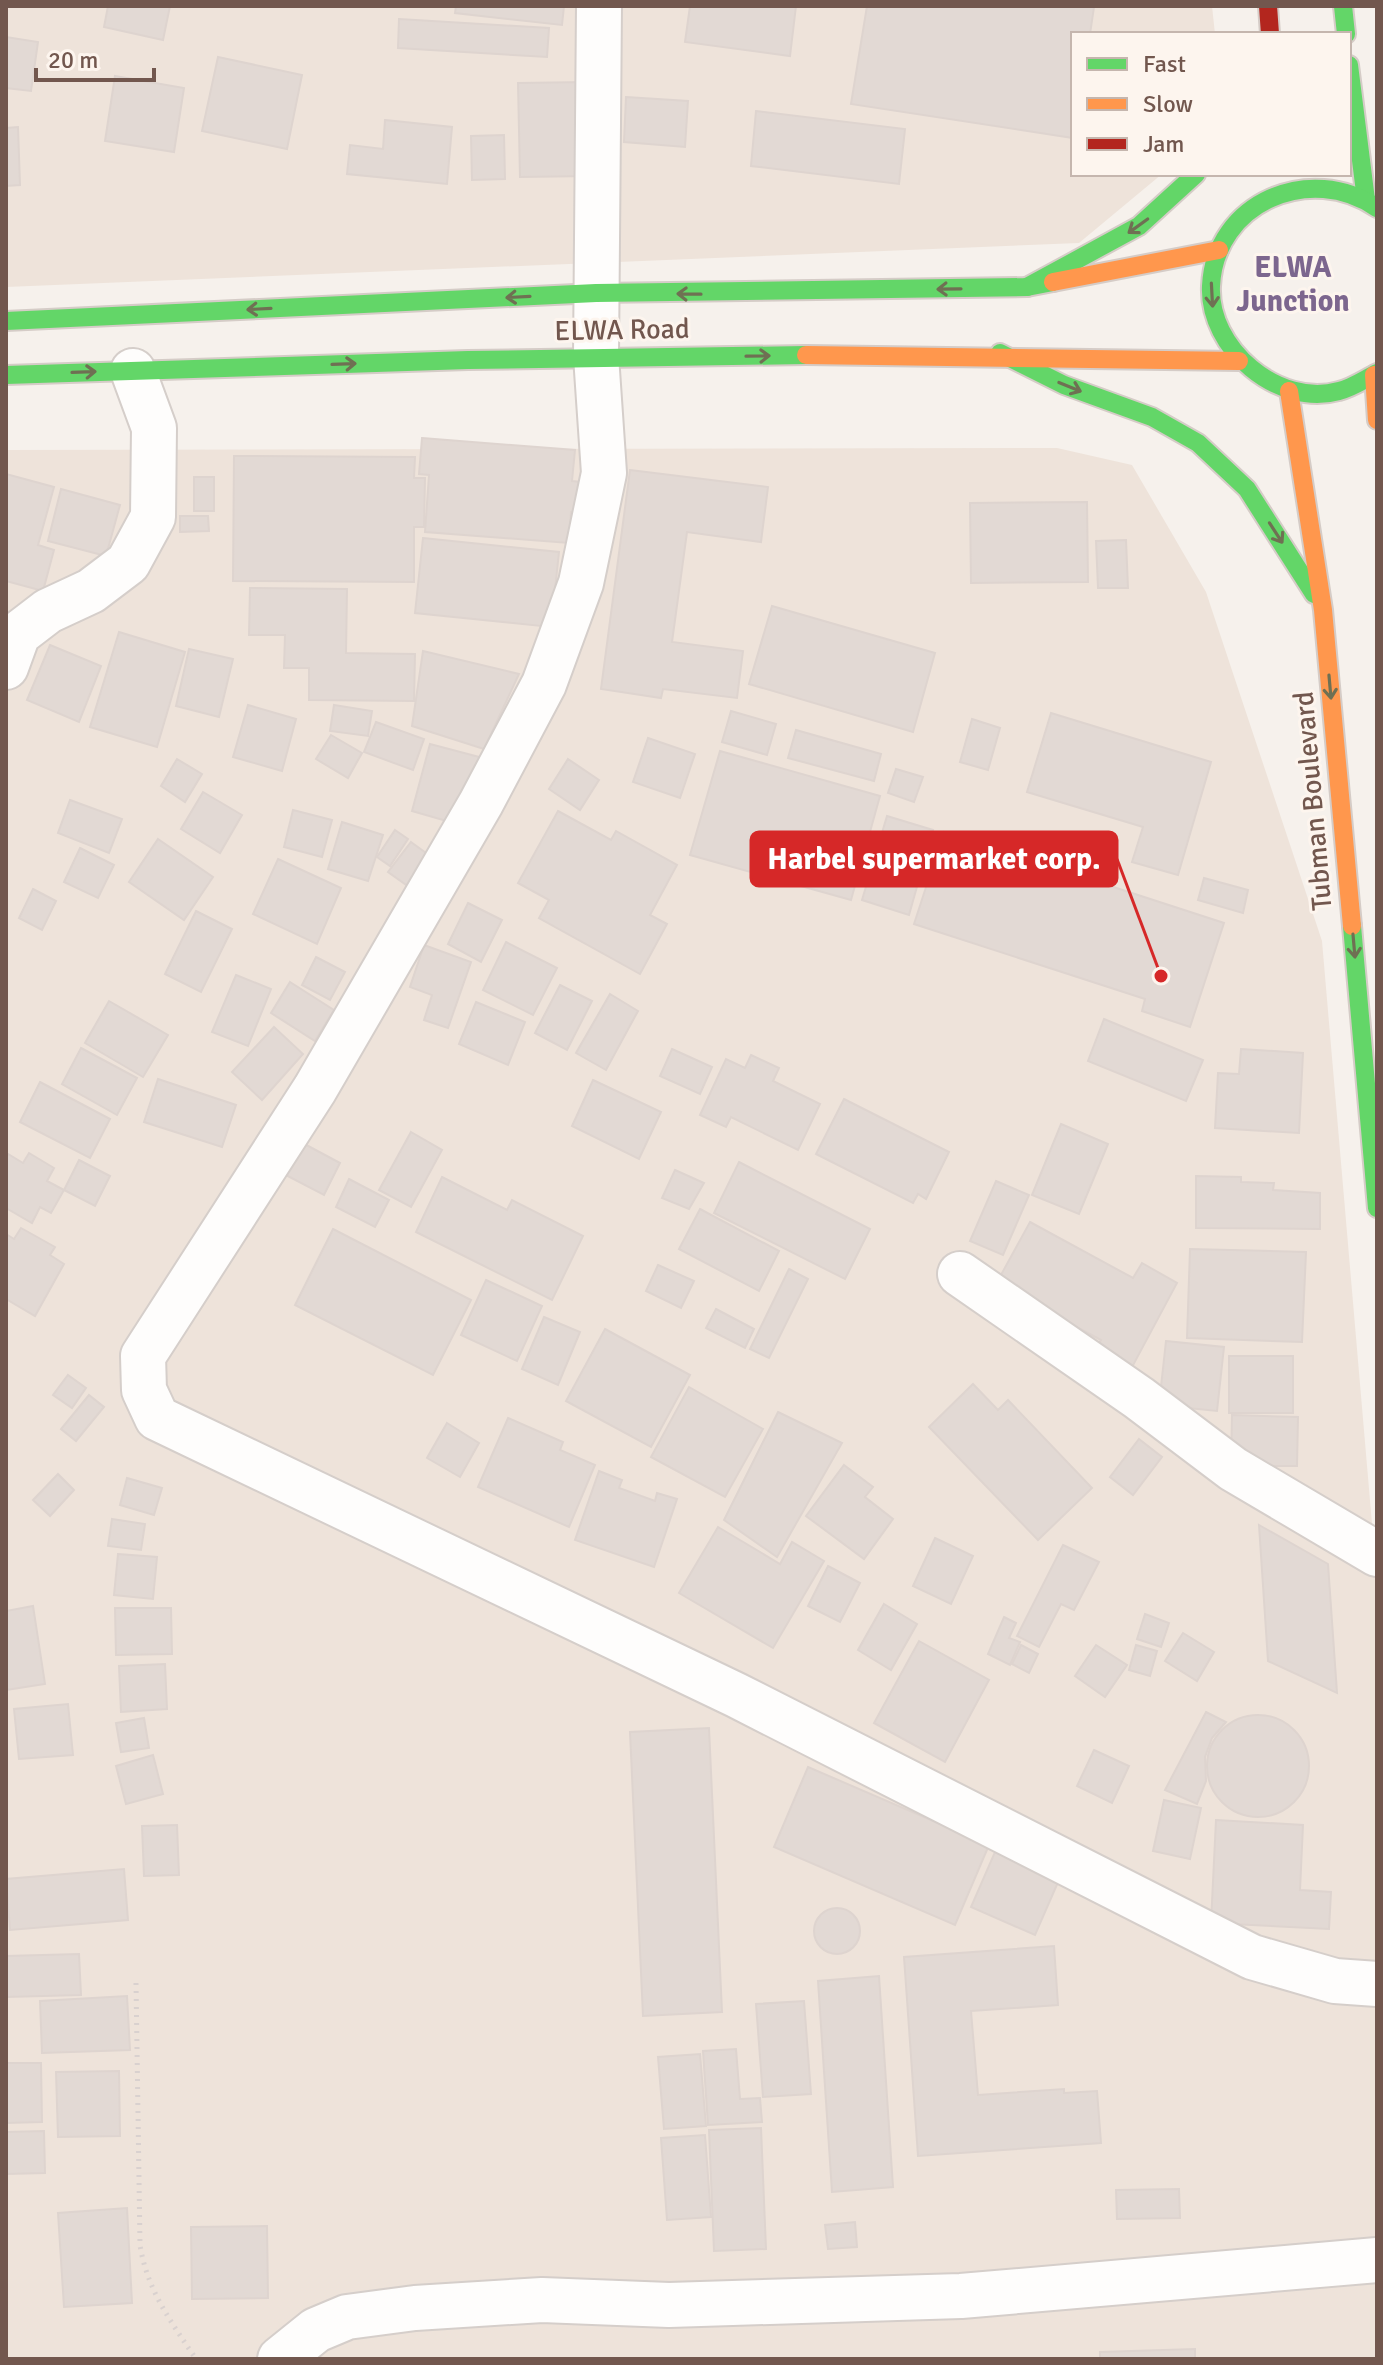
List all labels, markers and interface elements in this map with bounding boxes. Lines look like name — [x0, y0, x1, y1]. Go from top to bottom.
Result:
scale bar — [36, 32, 154, 82]
legend — [1071, 32, 1351, 176]
text: 20 m — [48, 45, 98, 75]
text: Fast — [1143, 49, 1186, 79]
text: Slow — [1143, 89, 1193, 119]
text: Jam — [1143, 129, 1184, 159]
one-way arrow — [1128, 218, 1150, 234]
district label: ELWA Junction — [1236, 249, 1350, 320]
one-way arrow — [936, 281, 963, 297]
one-way arrow — [1205, 281, 1220, 308]
one-way arrow — [676, 286, 703, 302]
one-way arrow — [506, 289, 532, 304]
one-way arrow — [246, 301, 273, 316]
street label: ELWA Road — [554, 312, 690, 348]
one-way arrow — [744, 348, 771, 363]
one-way arrow — [330, 357, 357, 372]
one-way arrow — [70, 365, 97, 380]
one-way arrow — [1057, 381, 1082, 395]
one-way arrow — [1268, 521, 1284, 544]
one-way arrow — [1323, 673, 1338, 700]
street label: Tubman Boulevard — [1286, 690, 1340, 912]
callout: Harbel supermarket corp. — [751, 832, 1117, 886]
text: Harbel supermarket corp. — [767, 841, 1101, 878]
one-way arrow — [1346, 932, 1361, 959]

